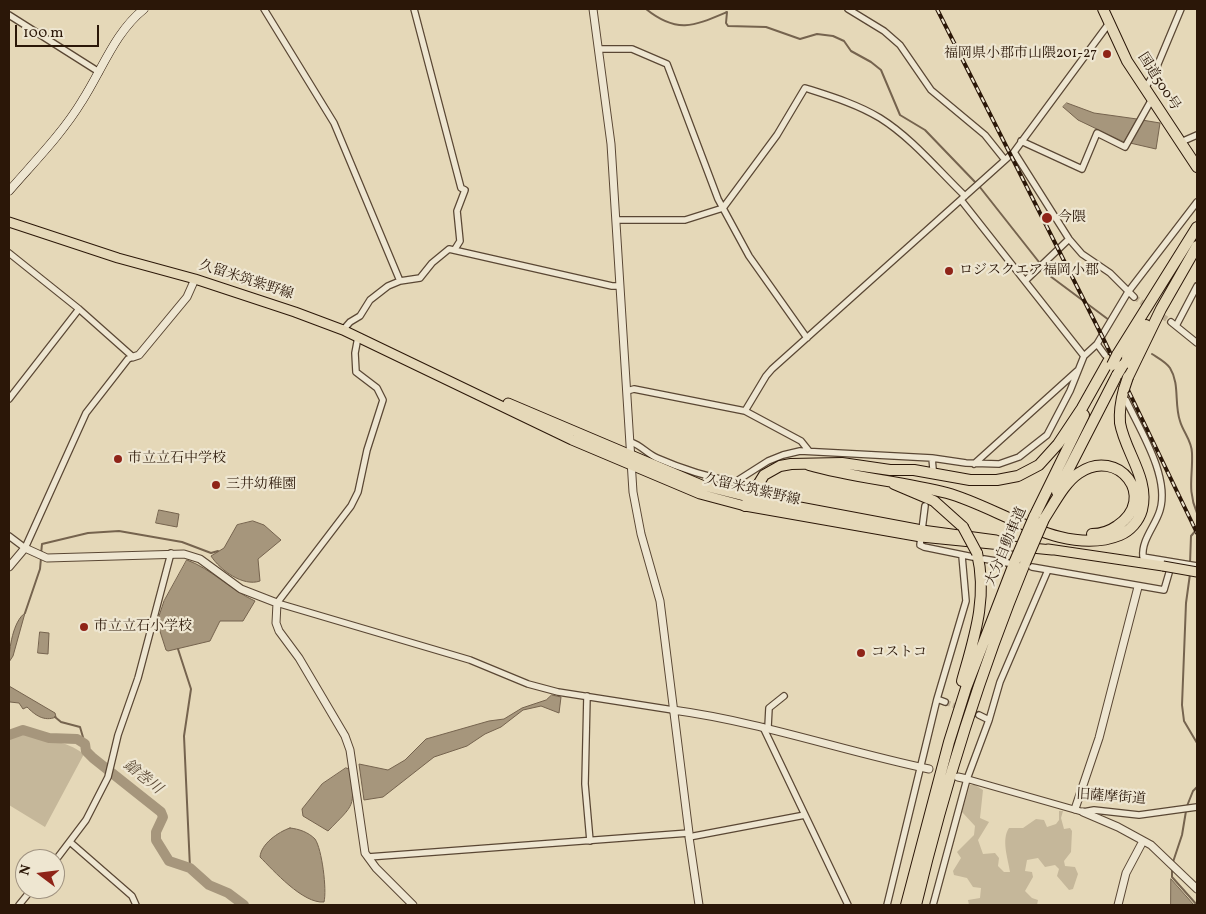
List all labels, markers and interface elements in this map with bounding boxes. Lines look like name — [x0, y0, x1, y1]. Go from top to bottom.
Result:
scale bar — [18, 15, 101, 47]
text: 100 m — [23, 23, 63, 44]
place label: 福岡県小郡市山隈201-27 — [944, 46, 1097, 62]
marker: 福岡県小郡市山隈201-27 — [1101, 48, 1113, 60]
street label: 国道500号 — [1133, 50, 1183, 114]
place label: 今隈 — [1058, 210, 1086, 226]
marker: 今隈 — [1040, 211, 1054, 225]
street label: 久留米筑紫野線 — [197, 258, 295, 304]
place label: ロジスクエア福岡小郡 — [959, 263, 1099, 279]
marker: ロジスクエア福岡小郡 — [943, 265, 955, 277]
place label: 市立立石中学校 — [128, 451, 226, 467]
marker: 市立立石中学校 — [112, 453, 124, 465]
street label: 久留米筑紫野線 — [702, 472, 802, 510]
place label: 三井幼稚園 — [226, 477, 296, 493]
marker: 三井幼稚園 — [210, 479, 222, 491]
street label: 大分自動車道 — [983, 505, 1031, 589]
place label: 市立立石小学校 — [94, 619, 192, 635]
marker: 市立立石小学校 — [78, 621, 90, 633]
place label: コストコ — [871, 645, 927, 661]
marker: コストコ — [855, 647, 867, 659]
water label: 鎗巻川 — [119, 757, 165, 799]
street label: 旧薩摩街道 — [1075, 787, 1147, 809]
north arrow — [15, 849, 65, 899]
text: N — [15, 863, 36, 878]

